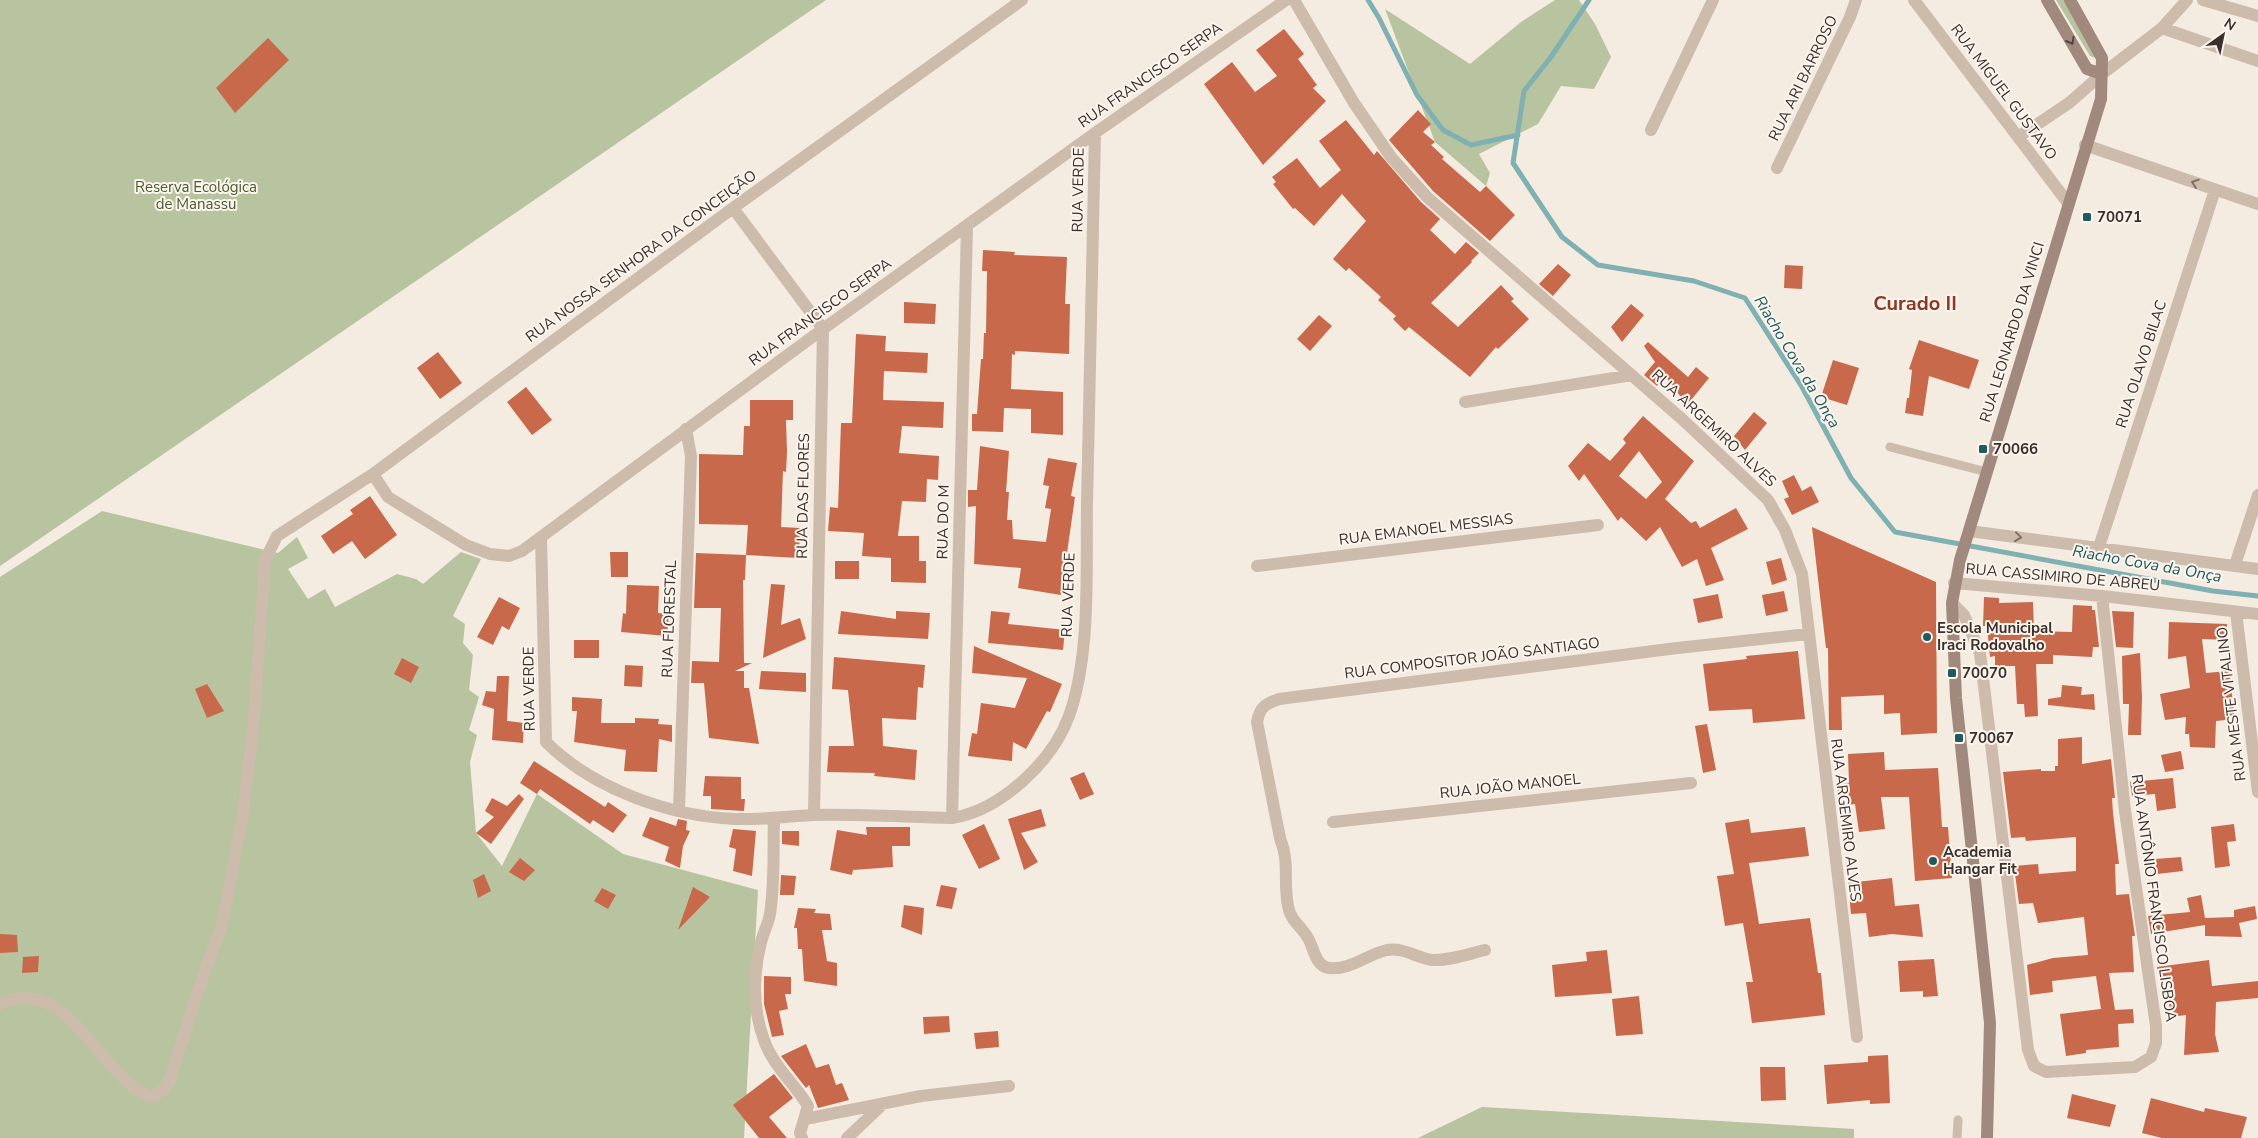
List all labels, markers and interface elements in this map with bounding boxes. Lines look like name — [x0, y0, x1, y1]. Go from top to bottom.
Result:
north arrow — [2198, 10, 2248, 60]
street label: RUA ARI BARROSO — [1764, 12, 1842, 144]
text: N — [2220, 14, 2239, 35]
street label: RUA FRANCISCO SERPA — [1074, 18, 1226, 132]
street label: RUA MIGUEL GUSTAVO — [1946, 20, 2062, 164]
one-way arrow — [2065, 36, 2075, 45]
street label: RUA VERDE — [1067, 147, 1089, 233]
street label: RUA NOSSA SENHORA DA CONCEIÇÃO — [521, 165, 761, 347]
park label: Reserva Ecológica de Manassu — [135, 177, 257, 214]
one-way arrow — [2191, 179, 2200, 189]
place label: 70071 — [2097, 207, 2142, 227]
marker: 70071 — [2081, 211, 2093, 223]
street label: RUA LEONARDO DA VINCI — [1975, 239, 2049, 425]
street label: RUA FRANCISCO SERPA — [745, 253, 895, 370]
district label: Curado II — [1873, 290, 1957, 317]
water label: Riacho Cova da Onça — [1749, 292, 1845, 432]
street label: RUA OLAVO BILAC — [2111, 298, 2171, 430]
street label: RUA ARGEMIRO ALVES — [1647, 365, 1781, 491]
street label: RUA DAS FLORES — [792, 433, 814, 559]
place label: 70066 — [1993, 439, 2038, 459]
marker: 70066 — [1977, 443, 1989, 455]
street label: RUA DO M — [932, 484, 954, 560]
street label: RUA EMANOEL MESSIAS — [1338, 508, 1514, 550]
one-way arrow — [2014, 531, 2022, 542]
water label: Riacho Cova da Onça — [2071, 540, 2223, 588]
street label: RUA VERDE — [1057, 552, 1079, 638]
street label: RUA CASSIMIRO DE ABREU — [1965, 559, 2161, 595]
street label: RUA FLORESTAL — [657, 560, 681, 678]
place label: Escola Municipal Iraci Rodovalho — [1937, 618, 2053, 655]
street label: RUA MESTE VITALINO — [2212, 626, 2250, 782]
marker: Escola Municipal Iraci Rodovalho — [1921, 631, 1933, 643]
street label: RUA COMPOSITOR JOÃO SANTIAGO — [1343, 632, 1601, 684]
street label: RUA VERDE — [518, 646, 540, 732]
place label: 70070 — [1962, 663, 2007, 683]
marker: 70070 — [1946, 667, 1958, 679]
place label: 70067 — [1969, 728, 2014, 748]
marker: 70067 — [1953, 732, 1965, 744]
street label: RUA ARGEMIRO ALVES — [1826, 737, 1866, 903]
street label: RUA JOÃO MANOEL — [1439, 769, 1581, 803]
street label: RUA ANTÔNIO FRANCISCO LISBOA — [2127, 773, 2182, 1023]
place label: Academia Hangar Fit — [1943, 842, 2017, 879]
marker: Academia Hangar Fit — [1927, 855, 1939, 867]

